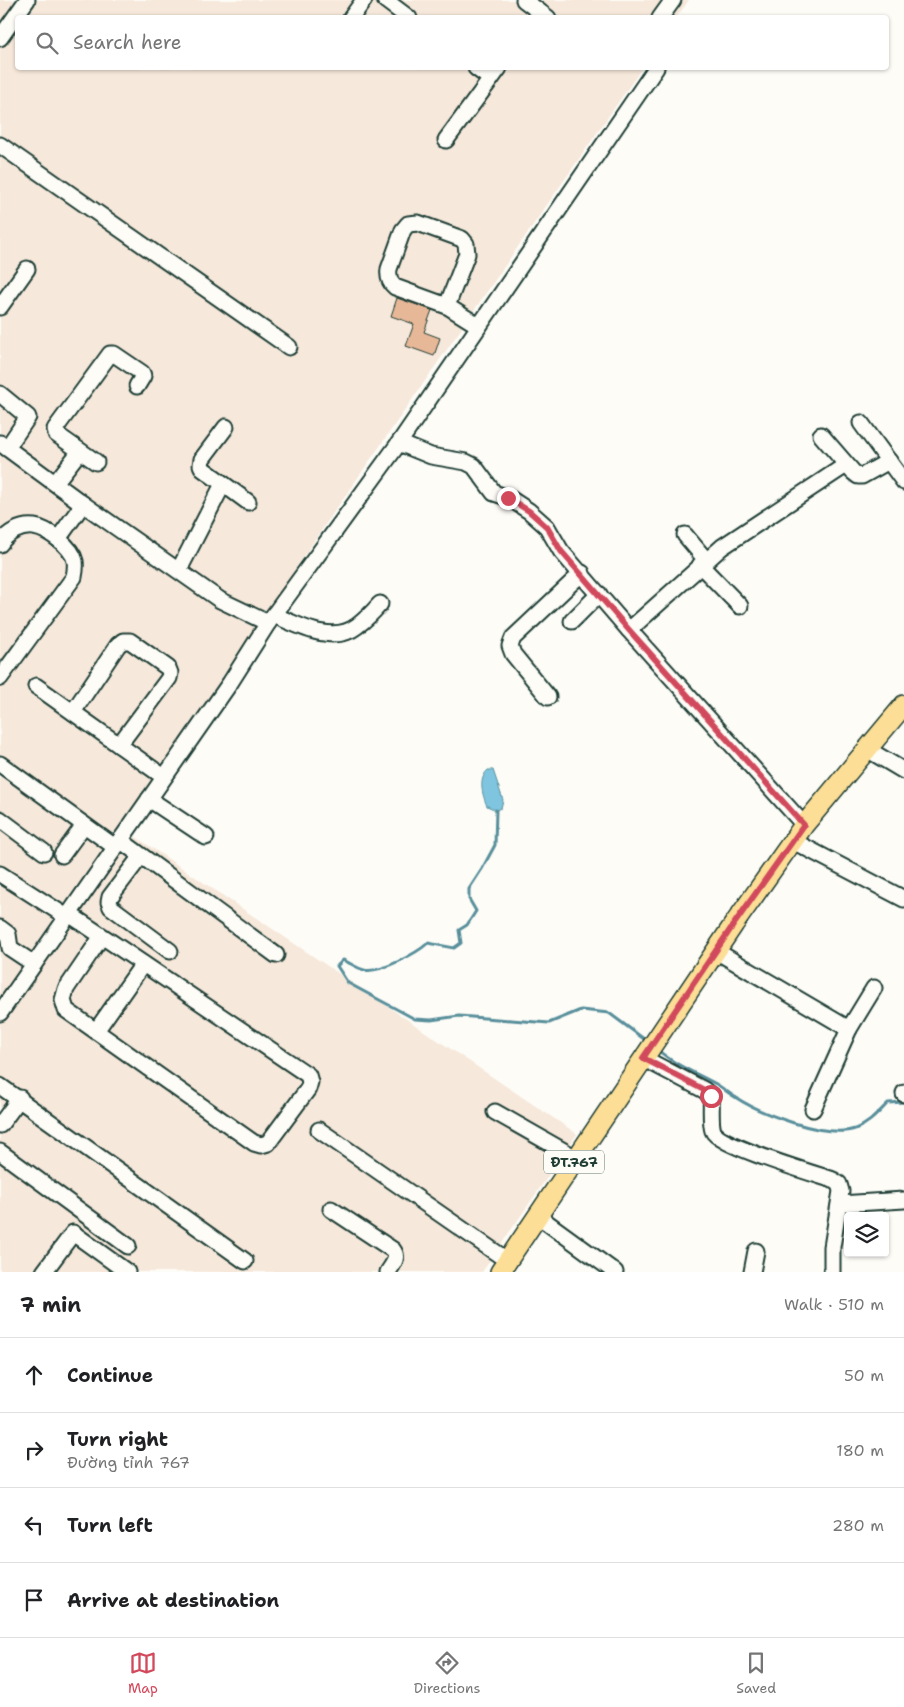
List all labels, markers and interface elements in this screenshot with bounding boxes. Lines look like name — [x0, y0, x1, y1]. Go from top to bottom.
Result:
search box — [15, 15, 889, 70]
icon: search — [33, 29, 61, 57]
text: Search here — [73, 30, 182, 55]
route end — [497, 487, 520, 510]
route start — [700, 1085, 723, 1108]
road number: ĐT.767 — [544, 1150, 604, 1174]
map controls — [844, 1212, 889, 1257]
button: layers — [844, 1212, 889, 1257]
text: 7 min — [20, 1291, 81, 1319]
text: Walk · 510 m — [784, 1294, 884, 1315]
icon: ahead — [20, 1361, 48, 1389]
text: Continue — [67, 1363, 153, 1388]
text: 50 m — [844, 1365, 884, 1386]
text: Turn right — [67, 1427, 168, 1452]
icon: right — [20, 1436, 48, 1464]
text: 180 m — [836, 1440, 884, 1461]
text: Đường tỉnh 767 — [67, 1452, 190, 1473]
icon: left — [20, 1511, 48, 1539]
text: Turn left — [67, 1513, 153, 1538]
text: 280 m — [832, 1515, 884, 1536]
icon: arrive — [20, 1586, 48, 1614]
text: Arrive at destination — [67, 1588, 279, 1613]
tab: Map — [128, 1649, 158, 1697]
tab: Directions — [414, 1649, 480, 1697]
tab: Saved — [736, 1649, 776, 1697]

